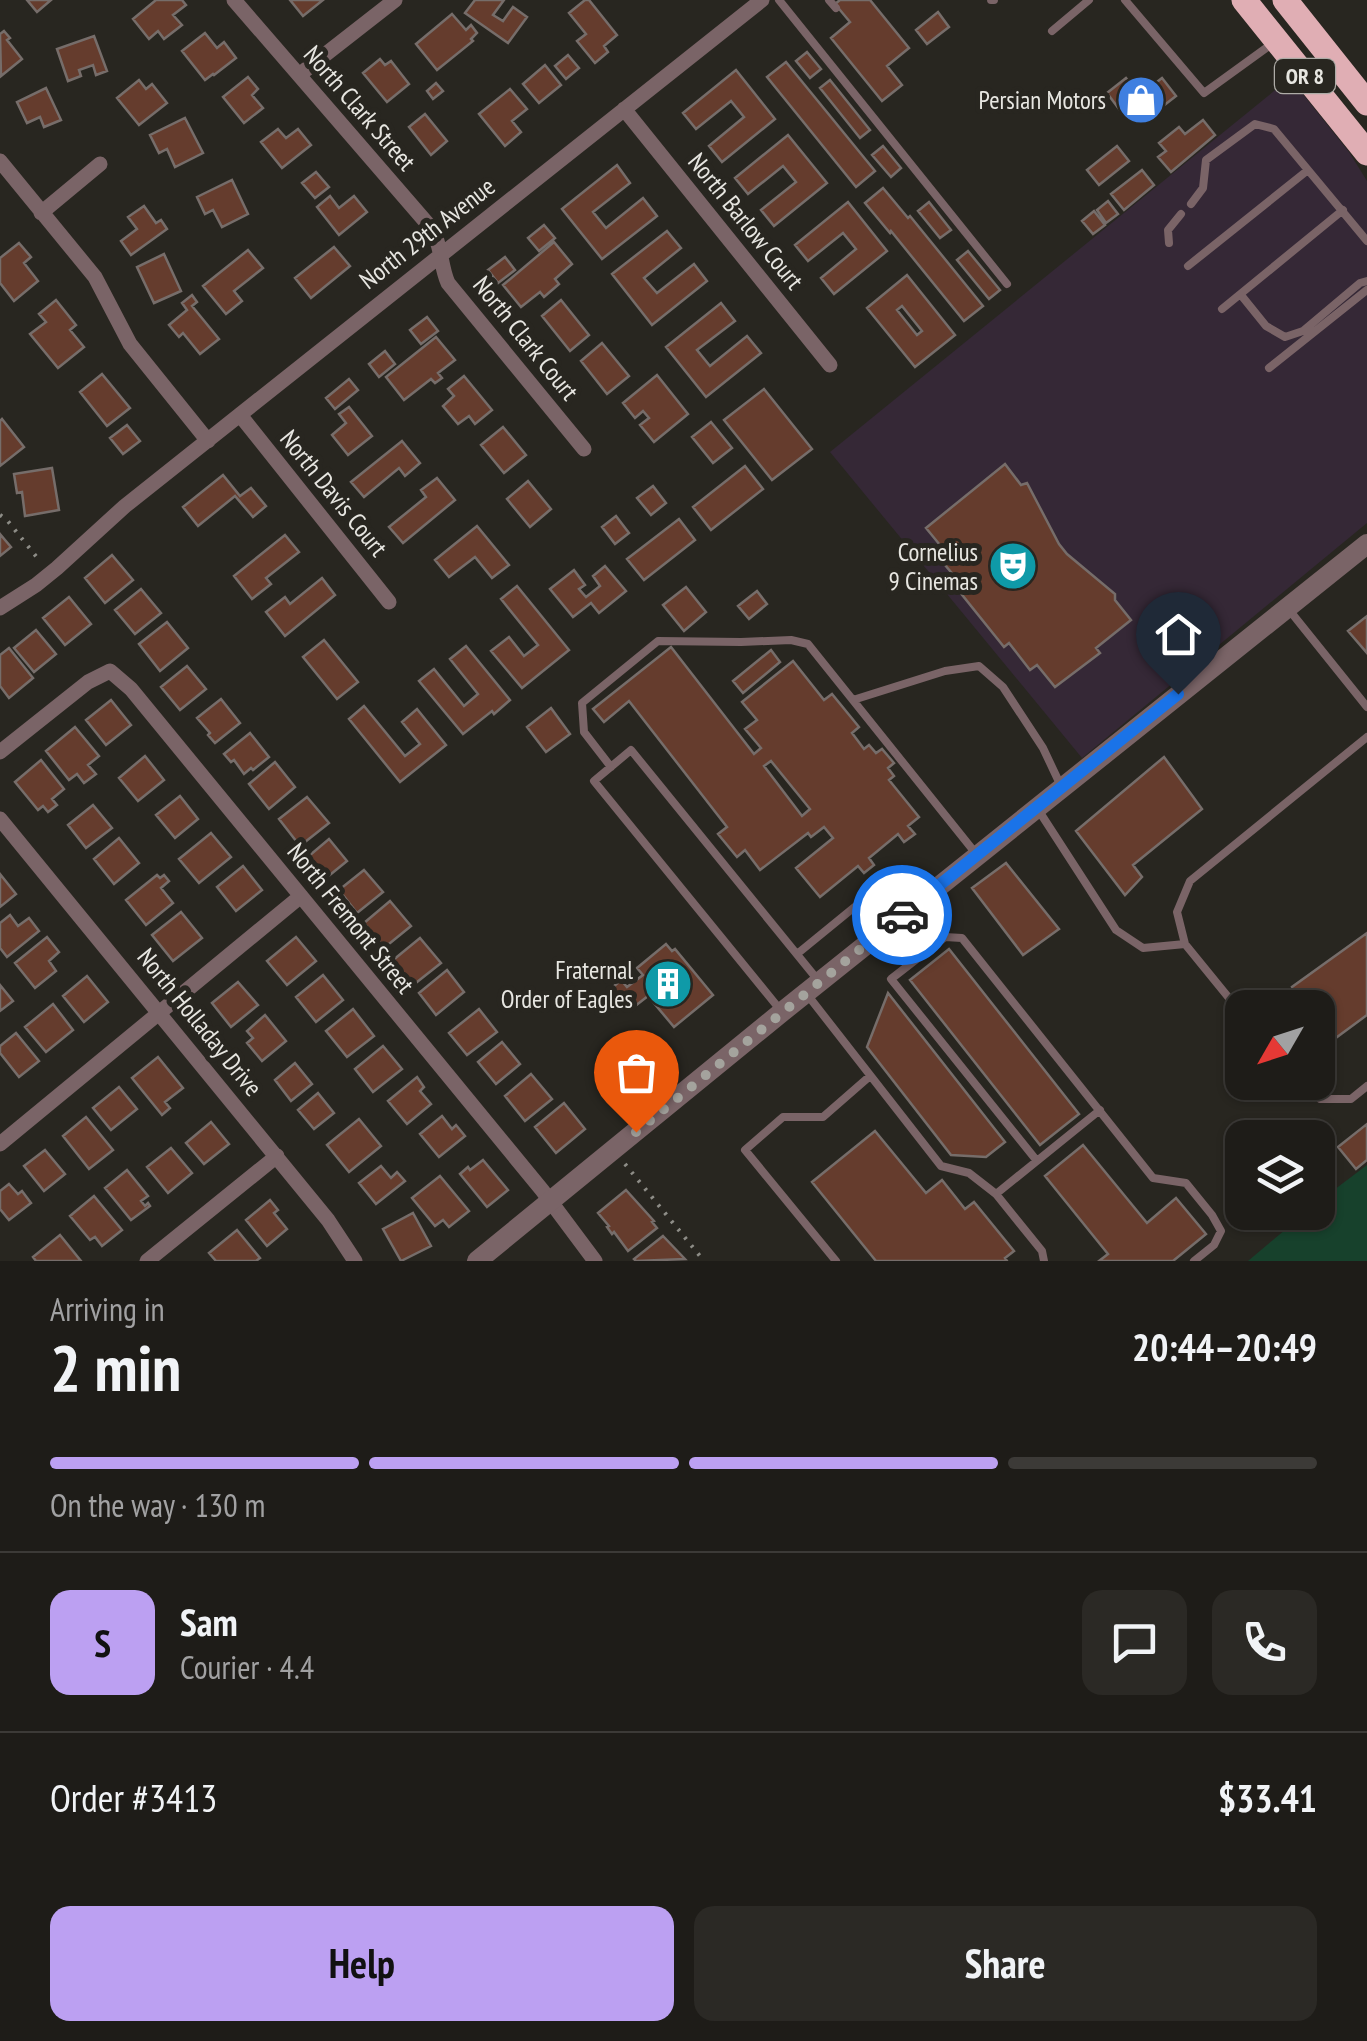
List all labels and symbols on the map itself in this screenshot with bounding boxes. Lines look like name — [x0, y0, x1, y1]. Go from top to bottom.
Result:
street label: North Clark Street — [297, 39, 423, 177]
road number: OR 8 — [1275, 59, 1335, 93]
shop icon: Persian Motors — [1115, 74, 1167, 126]
place label: Persian Motors — [979, 84, 1106, 116]
street label: North Barlow Court — [681, 146, 811, 296]
street label: North 29th Avenue — [353, 170, 501, 296]
street label: North Clark Court — [466, 270, 586, 406]
street label: North Davis Court — [273, 423, 395, 563]
place label: Cornelius 9 Cinemas — [889, 536, 978, 597]
theatre icon: Cornelius 9 Cinemas — [987, 540, 1039, 592]
pin — [1136, 592, 1221, 695]
street label: North Fremont Street — [281, 836, 422, 1000]
courier — [852, 865, 952, 965]
street label: North Holladay Drive — [131, 942, 269, 1102]
place label: Fraternal Order of Eagles — [501, 954, 633, 1015]
building icon: Fraternal Order of Eagles — [642, 958, 694, 1010]
north arrow — [1225, 990, 1335, 1100]
pin — [594, 1030, 679, 1133]

